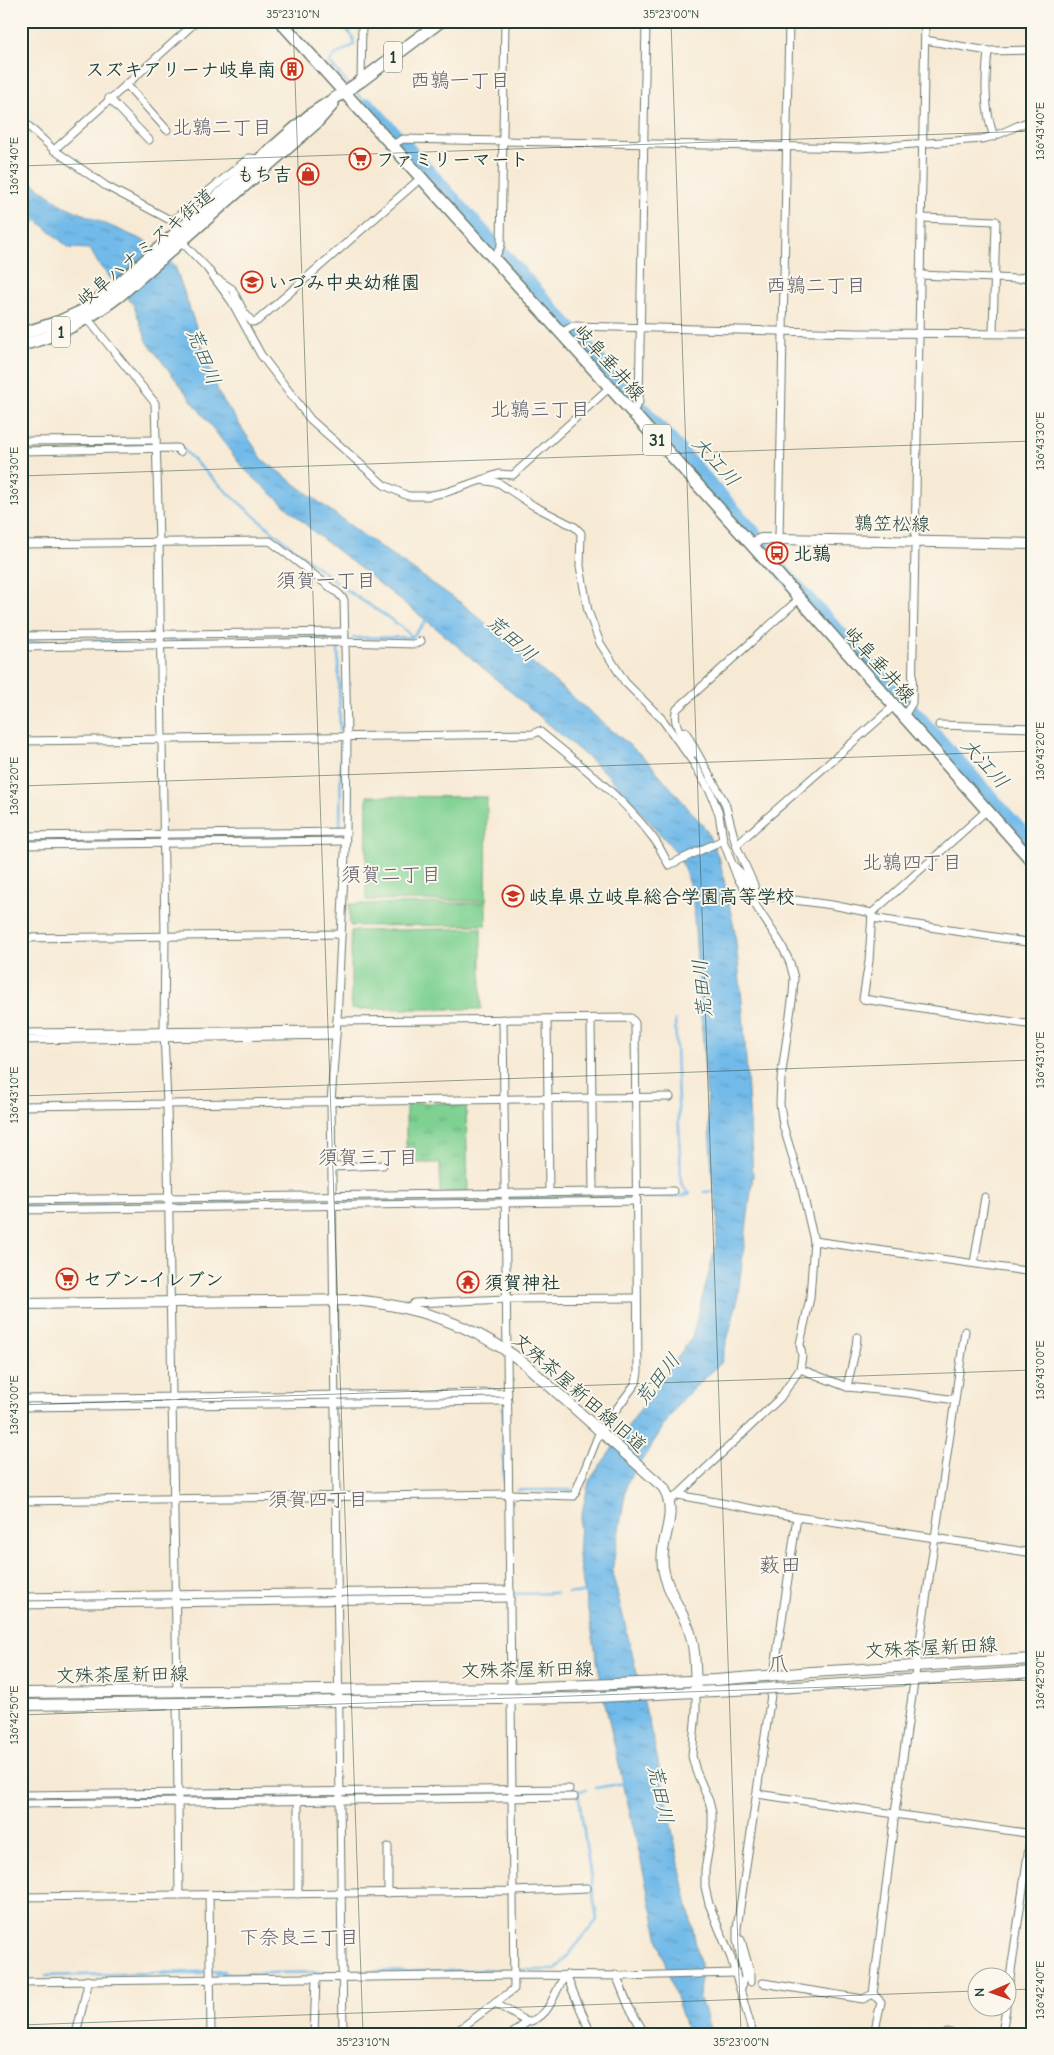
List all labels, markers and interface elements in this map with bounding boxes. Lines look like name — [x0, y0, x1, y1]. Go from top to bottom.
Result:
text: 35°23'10"N — [266, 7, 320, 21]
text: 35°23'00"N — [643, 7, 699, 21]
road number: 1 — [384, 42, 402, 72]
building icon: スズキアリーナ岐阜南 — [280, 57, 304, 81]
place label: スズキアリーナ岐阜南 — [85, 59, 276, 81]
district label: 西鶉一丁目 — [410, 69, 510, 92]
text: 136°43'40"E — [1033, 102, 1047, 160]
district label: 北鶉二丁目 — [172, 116, 272, 139]
text: 136°43'40"E — [7, 137, 21, 195]
supermarket icon: ファミリーマート — [348, 147, 372, 171]
place label: ファミリーマート — [376, 149, 529, 171]
shop icon: もち吉 — [296, 162, 320, 186]
place label: もち吉 — [237, 164, 292, 186]
street label: 岐阜ハナミズキ街道 — [73, 184, 219, 311]
school or university icon: いづみ中央幼稚園 — [240, 270, 264, 294]
place label: いづみ中央幼稚園 — [268, 272, 420, 294]
district label: 西鶉二丁目 — [766, 274, 866, 297]
road number: 1 — [52, 316, 70, 348]
street label: 岐阜垂井線 — [569, 320, 649, 405]
water label: 荒田川 — [182, 324, 225, 388]
district label: 北鶉三丁目 — [490, 398, 590, 421]
text: 136°43'30"E — [1033, 412, 1047, 470]
road number: 31 — [643, 424, 671, 456]
water label: 大江川 — [687, 431, 744, 491]
text: 136°43'30"E — [7, 447, 21, 505]
street label: 鶉笠松線 — [854, 512, 930, 536]
bus stop icon: 北鶉 — [765, 541, 789, 565]
place label: 北鶉 — [793, 543, 831, 565]
district label: 須賀一丁目 — [276, 569, 376, 592]
water label: 荒田川 — [482, 610, 542, 667]
street label: 岐阜垂井線 — [839, 622, 919, 707]
text: 136°43'20"E — [1033, 722, 1047, 780]
water label: 大江川 — [956, 733, 1013, 793]
text: 136°43'20"E — [7, 757, 21, 815]
district label: 北鶉四丁目 — [862, 851, 962, 874]
district label: 須賀二丁目 — [341, 863, 441, 886]
school or university icon: 岐阜県立岐阜総合学園高等学校 — [501, 884, 525, 908]
place label: 岐阜県立岐阜総合学園高等学校 — [529, 886, 795, 908]
water label: 荒田川 — [688, 958, 717, 1020]
text: 136°43'10"E — [1033, 1031, 1047, 1089]
text: 136°43'10"E — [7, 1066, 21, 1124]
district label: 須賀三丁目 — [318, 1146, 418, 1169]
supermarket icon: セブン-イレブン — [55, 1267, 79, 1291]
place label: セブン-イレブン — [83, 1269, 224, 1291]
temple icon: 須賀神社 — [456, 1270, 480, 1294]
place label: 須賀神社 — [484, 1272, 560, 1294]
street label: 文殊茶屋新田線旧道 — [508, 1328, 651, 1457]
text: 136°43'00"E — [1033, 1340, 1047, 1400]
water label: 荒田川 — [630, 1349, 685, 1410]
text: 136°43'00"E — [7, 1375, 21, 1435]
district label: 須賀四丁目 — [268, 1488, 368, 1511]
district label: 薮田 — [759, 1553, 801, 1577]
street label: 文殊茶屋新田線 — [864, 1634, 998, 1662]
text: 136°42'50"E — [1033, 1650, 1047, 1710]
district label: 爪 — [768, 1652, 789, 1676]
street label: 文殊茶屋新田線 — [460, 1658, 594, 1682]
street label: 文殊茶屋新田線 — [55, 1663, 189, 1687]
text: 136°42'50"E — [7, 1685, 21, 1745]
water label: 荒田川 — [643, 1762, 678, 1826]
district label: 下奈良三丁目 — [239, 1926, 359, 1949]
text: 136°42'40"E — [1033, 1961, 1047, 2019]
north arrow — [966, 1968, 1016, 2018]
text: N — [971, 1988, 988, 1997]
text: 35°23'10"N — [336, 2035, 390, 2049]
text: 35°23'00"N — [713, 2035, 769, 2049]

